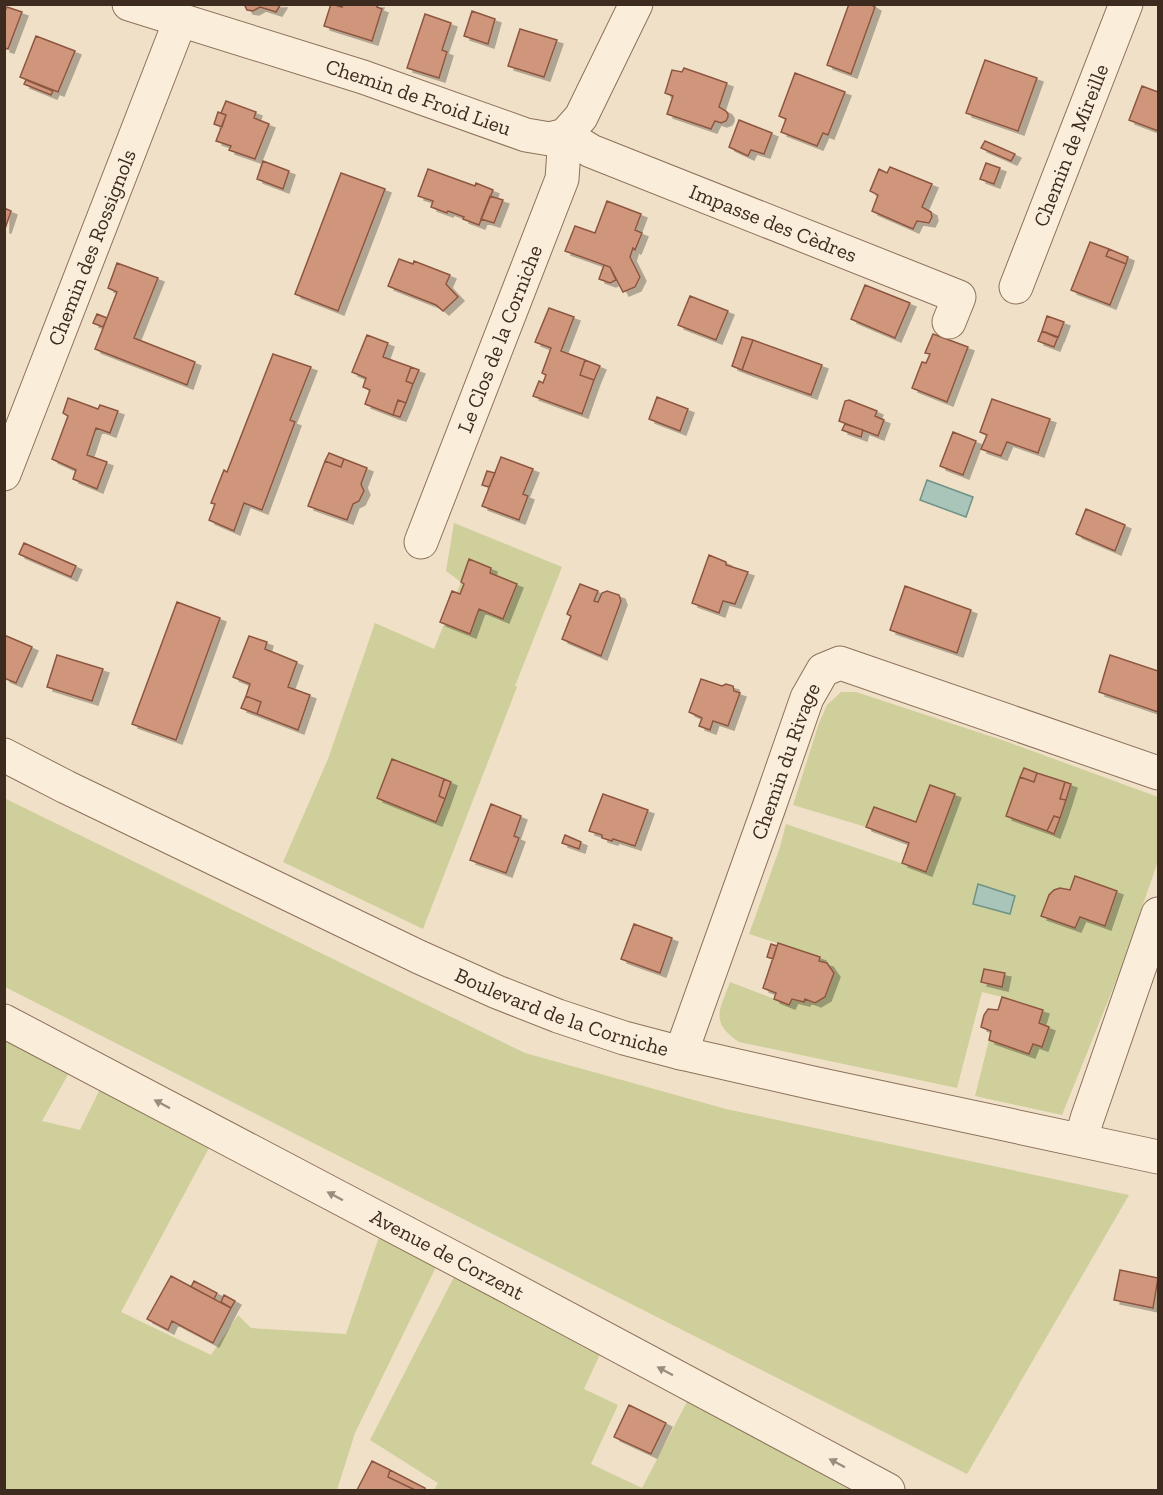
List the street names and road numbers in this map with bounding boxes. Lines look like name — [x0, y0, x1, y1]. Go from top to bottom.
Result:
street label: Chemin de Froid Lieu — [323, 53, 515, 141]
street label: Chemin de Mireille — [1028, 60, 1114, 230]
street label: Chemin des Rossignols — [42, 146, 141, 349]
street label: Impasse des Cèdres — [686, 178, 861, 267]
street label: Le Clos de la Corniche — [452, 241, 547, 436]
street label: Chemin du Rivage — [745, 678, 825, 843]
street label: Boulevard de la Corniche — [451, 962, 672, 1061]
street label: Avenue de Corzent — [366, 1203, 529, 1305]

